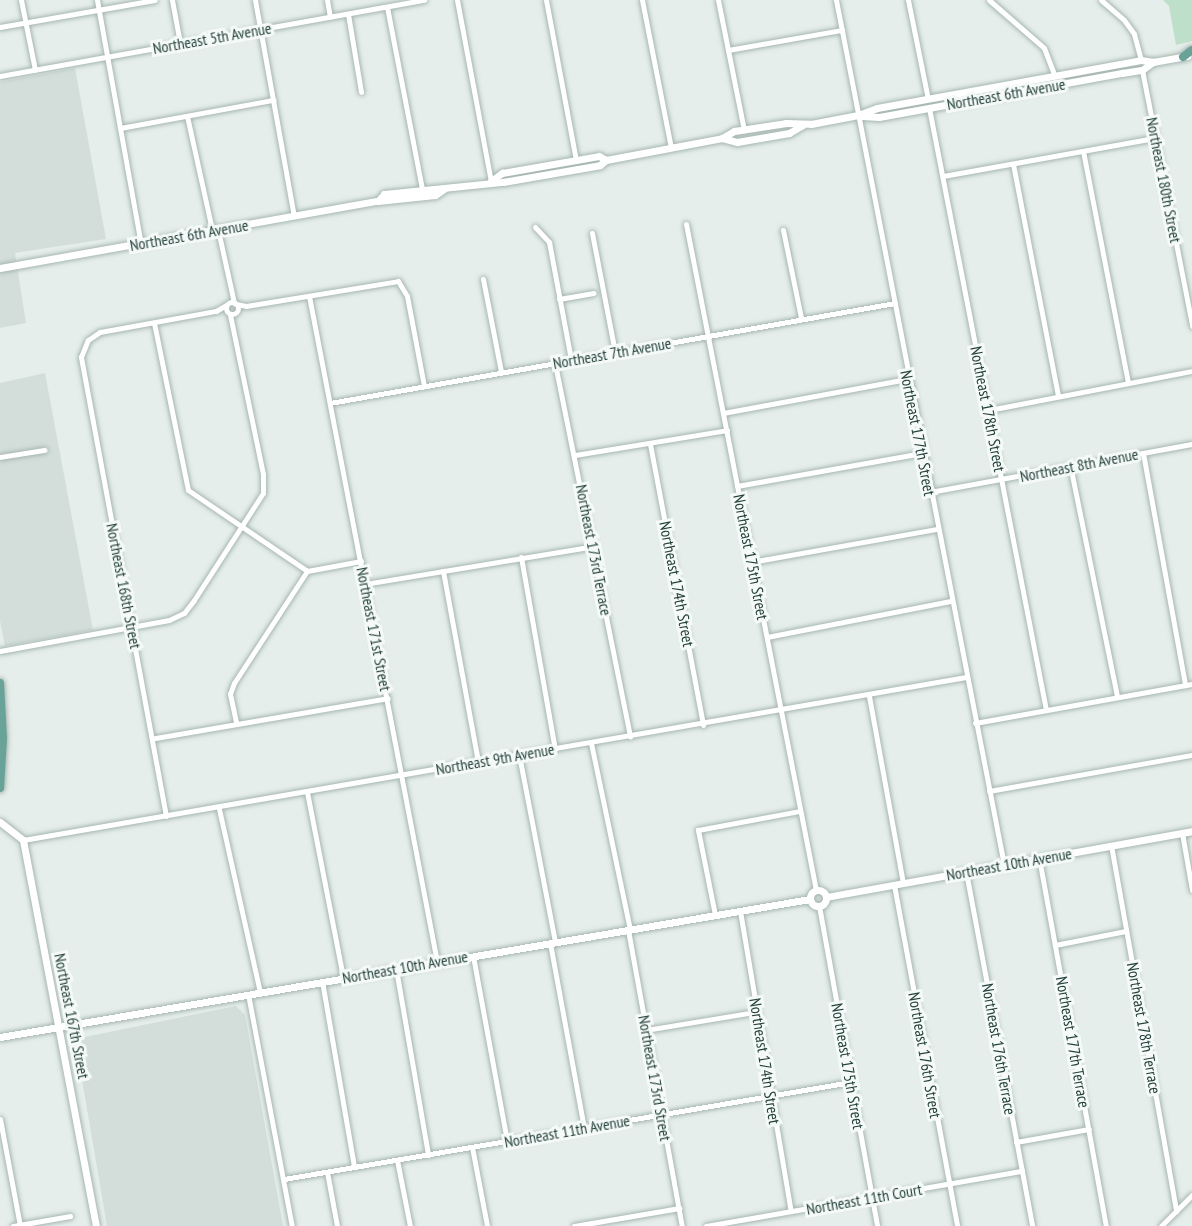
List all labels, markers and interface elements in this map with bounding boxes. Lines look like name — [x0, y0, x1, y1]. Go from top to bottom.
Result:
street label: Northeast 5th Avenue — [151, 18, 273, 58]
street label: Northeast 6th Avenue — [945, 74, 1067, 114]
street label: Northeast 180th Street — [1142, 116, 1186, 244]
street label: Northeast 6th Avenue — [128, 215, 250, 255]
street label: Northeast 7th Avenue — [551, 333, 673, 373]
street label: Northeast 178th Street — [966, 345, 1010, 473]
street label: Northeast 177th Street — [896, 369, 940, 497]
street label: Northeast 8th Avenue — [1018, 444, 1140, 486]
street label: Northeast 173rd Terrace — [572, 483, 616, 617]
street label: Northeast 175th Street — [729, 493, 773, 621]
street label: Northeast 174th Street — [655, 520, 699, 648]
street label: Northeast 168th Street — [102, 522, 146, 650]
street label: Northeast 171st Street — [353, 565, 395, 693]
street label: Northeast 9th Avenue — [434, 739, 556, 779]
street label: Northeast 10th Avenue — [944, 843, 1074, 885]
street label: Northeast 10th Avenue — [340, 946, 470, 988]
street label: Northeast 167th Street — [50, 952, 94, 1080]
street label: Northeast 178th Terrace — [1123, 961, 1165, 1095]
street label: Northeast 177th Terrace — [1052, 975, 1094, 1109]
street label: Northeast 176th Terrace — [978, 982, 1020, 1116]
street label: Northeast 176th Street — [904, 991, 946, 1119]
street label: Northeast 174th Street — [746, 997, 784, 1125]
street label: Northeast 175th Street — [827, 1002, 869, 1130]
street label: Northeast 173rd Street — [634, 1014, 676, 1142]
street label: Northeast 11th Avenue — [502, 1110, 632, 1152]
street label: Northeast 11th Court — [805, 1179, 923, 1219]

